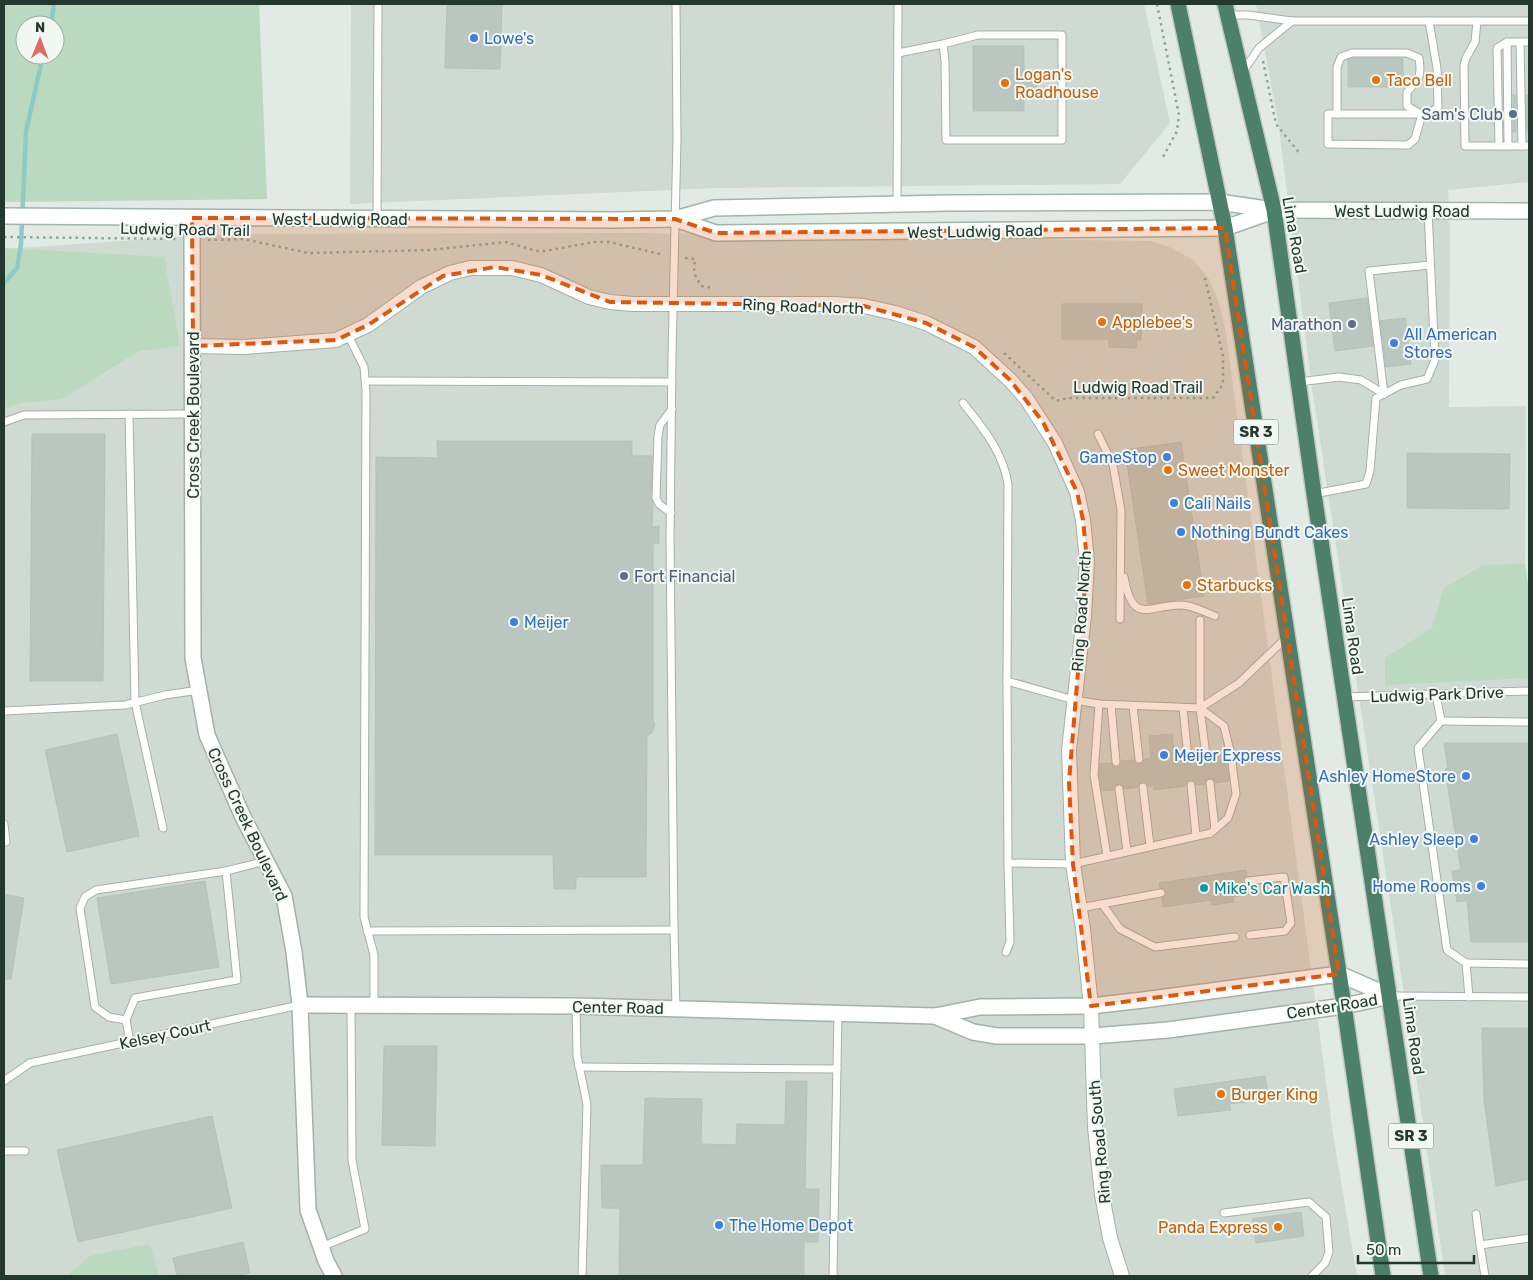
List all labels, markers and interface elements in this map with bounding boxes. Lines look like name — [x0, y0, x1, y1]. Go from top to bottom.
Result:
north arrow — [15, 15, 65, 65]
text: N — [35, 19, 45, 36]
place label: Lowe's — [484, 29, 534, 48]
marker: Lowe's — [468, 32, 480, 44]
place label: Logan's Roadhouse — [1015, 65, 1099, 102]
place label: Taco Bell — [1386, 71, 1452, 90]
marker: Taco Bell — [1370, 74, 1382, 86]
marker: Logan's Roadhouse — [999, 77, 1011, 89]
place label: Sam's Club — [1422, 105, 1503, 124]
marker: Sam's Club — [1507, 108, 1519, 120]
street label: Lima Road — [1278, 195, 1311, 275]
street label: West Ludwig Road — [1334, 202, 1470, 221]
street label: West Ludwig Road — [272, 210, 408, 229]
street label: Ludwig Road Trail — [120, 219, 250, 240]
street label: West Ludwig Road — [907, 221, 1043, 242]
street label: Ring Road North — [742, 295, 864, 318]
place label: Applebee's — [1112, 313, 1193, 332]
place label: Marathon — [1271, 315, 1342, 334]
marker: Applebee's — [1096, 316, 1108, 328]
marker: Marathon — [1346, 318, 1358, 330]
place label: All American Stores — [1404, 325, 1497, 362]
street label: Cross Creek Boulevard — [184, 331, 203, 499]
marker: All American Stores — [1388, 337, 1400, 349]
street label: Ludwig Road Trail — [1073, 378, 1203, 397]
road number: SR 3 — [1234, 420, 1278, 444]
place label: GameStop — [1079, 448, 1157, 467]
marker: GameStop — [1161, 451, 1173, 463]
place label: Sweet Monster — [1178, 461, 1290, 480]
marker: Sweet Monster — [1162, 464, 1174, 476]
place label: Cali Nails — [1184, 494, 1251, 513]
marker: Cali Nails — [1168, 497, 1180, 509]
place label: Nothing Bundt Cakes — [1191, 523, 1348, 542]
marker: Nothing Bundt Cakes — [1175, 526, 1187, 538]
street label: Ring Road North — [1068, 550, 1095, 672]
place label: Fort Financial — [634, 567, 735, 586]
marker: Fort Financial — [618, 570, 630, 582]
place label: Starbucks — [1197, 576, 1272, 595]
marker: Starbucks — [1181, 579, 1193, 591]
street label: Lima Road — [1338, 596, 1367, 676]
place label: Meijer — [524, 613, 569, 632]
marker: Meijer — [508, 616, 520, 628]
street label: Ludwig Park Drive — [1370, 683, 1504, 706]
street label: Cross Creek Boulevard — [204, 744, 292, 904]
place label: Meijer Express — [1174, 746, 1281, 765]
marker: Meijer Express — [1158, 749, 1170, 761]
place label: Ashley HomeStore — [1318, 767, 1456, 786]
marker: Ashley HomeStore — [1460, 770, 1472, 782]
place label: Ashley Sleep — [1369, 830, 1464, 849]
marker: Ashley Sleep — [1468, 833, 1480, 845]
place label: Home Rooms — [1372, 877, 1471, 896]
place label: Mike's Car Wash — [1214, 879, 1330, 898]
marker: Home Rooms — [1475, 880, 1487, 892]
marker: Mike's Car Wash — [1198, 882, 1210, 894]
street label: Center Road — [1285, 990, 1379, 1023]
street label: Lima Road — [1399, 996, 1428, 1076]
street label: Center Road — [572, 997, 664, 1018]
street label: Kelsey Court — [118, 1016, 213, 1053]
street label: Ring Road South — [1085, 1079, 1114, 1205]
place label: Burger King — [1231, 1085, 1318, 1104]
marker: Burger King — [1215, 1088, 1227, 1100]
road number: SR 3 — [1388, 1124, 1434, 1148]
place label: The Home Depot — [729, 1216, 853, 1235]
place label: Panda Express — [1158, 1218, 1268, 1237]
marker: The Home Depot — [713, 1219, 725, 1231]
marker: Panda Express — [1272, 1221, 1284, 1233]
scale bar — [1358, 1232, 1474, 1264]
text: 50 m — [1366, 1241, 1401, 1259]

